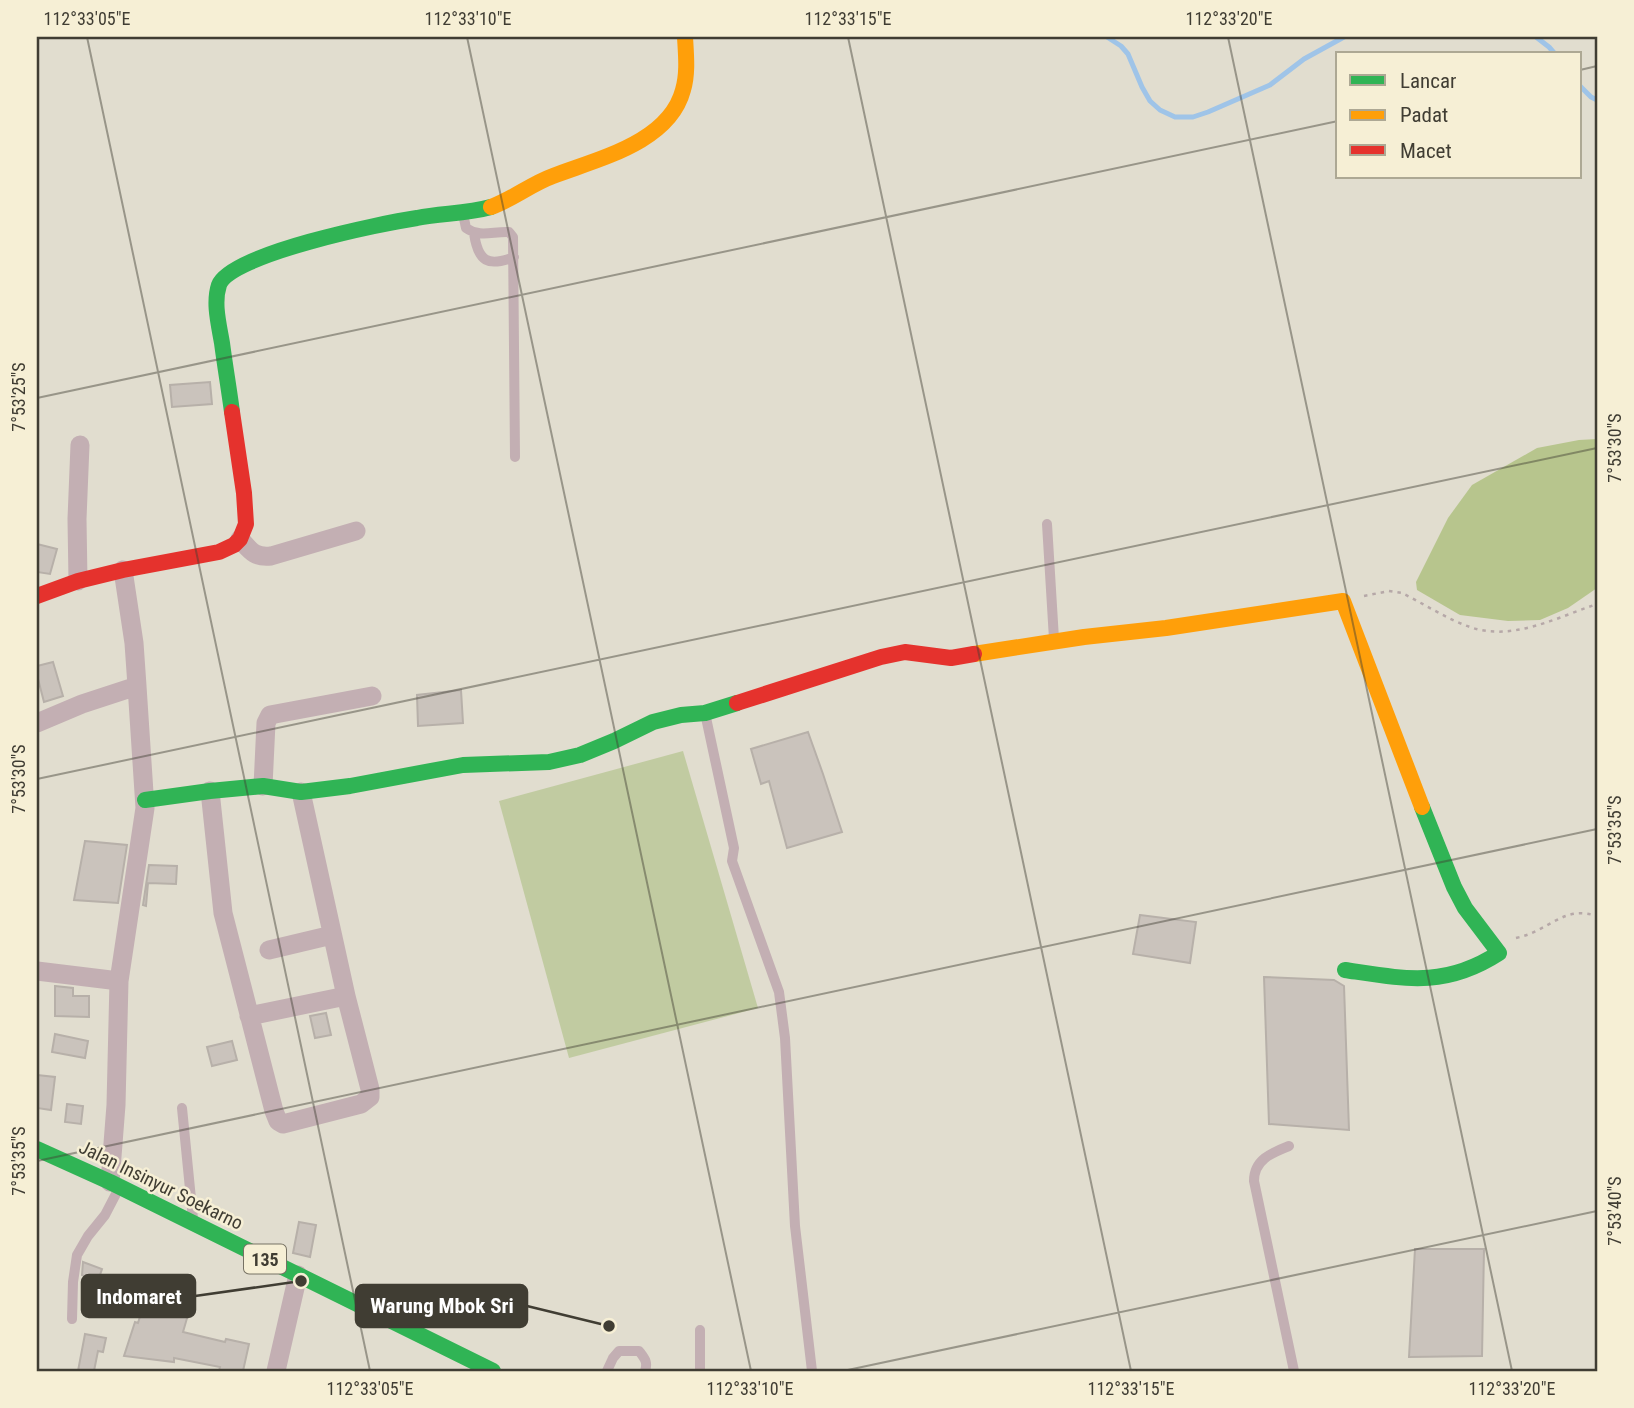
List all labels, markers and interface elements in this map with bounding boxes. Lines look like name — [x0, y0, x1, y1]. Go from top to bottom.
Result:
text: 112°33'05"E — [44, 8, 130, 29]
text: 112°33'10"E — [425, 8, 511, 29]
text: 112°33'15"E — [805, 8, 891, 29]
text: 112°33'20"E — [1186, 8, 1272, 29]
legend — [1336, 52, 1582, 178]
text: Lancar — [1400, 69, 1456, 93]
text: Padat — [1400, 103, 1448, 127]
text: Macet — [1400, 139, 1452, 163]
text: 7°53'25"S — [8, 362, 29, 432]
text: 7°53'30"S — [1604, 413, 1625, 483]
text: 7°53'30"S — [8, 744, 29, 814]
text: 7°53'35"S — [1604, 795, 1625, 865]
text: 7°53'35"S — [8, 1126, 29, 1196]
street label: Jalan Insinyur Soekarno — [75, 1135, 247, 1235]
text: 7°53'40"S — [1604, 1176, 1625, 1246]
road number: 135 — [244, 1244, 286, 1274]
callout: Indomaret — [82, 1275, 195, 1317]
text: Indomaret — [96, 1285, 182, 1309]
callout: Warung Mbok Sri — [356, 1285, 527, 1327]
text: Warung Mbok Sri — [370, 1294, 514, 1318]
text: 112°33'05"E — [327, 1378, 413, 1399]
text: 112°33'10"E — [707, 1378, 793, 1399]
text: 112°33'15"E — [1088, 1378, 1174, 1399]
text: 112°33'20"E — [1469, 1378, 1555, 1399]

